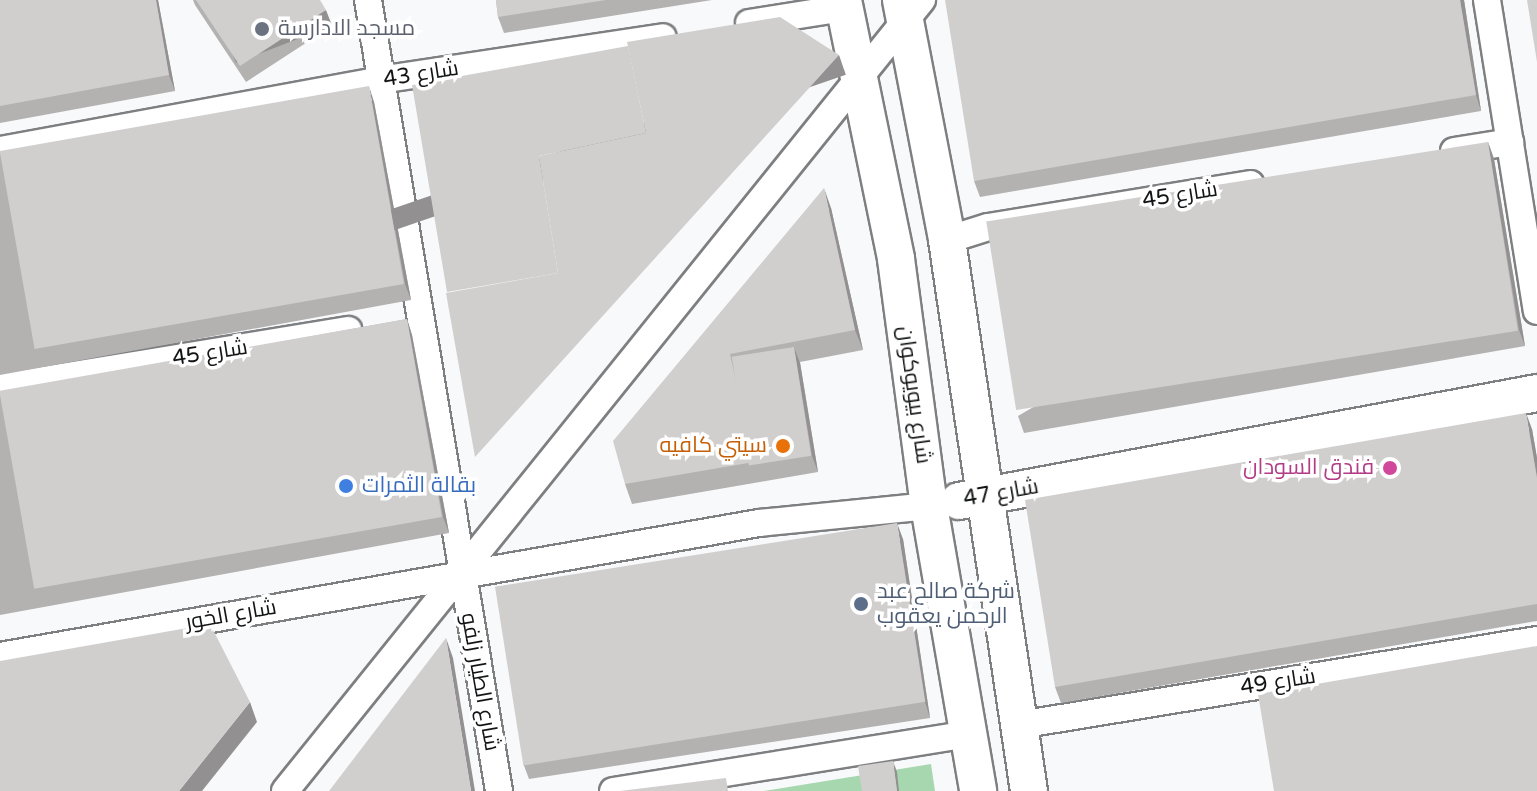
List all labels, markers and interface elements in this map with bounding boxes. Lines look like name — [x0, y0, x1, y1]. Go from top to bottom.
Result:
place label: مسجد الادارسة — [278, 16, 415, 42]
marker: مسجد الادارسة — [253, 20, 271, 38]
street label: شارع 43 — [381, 55, 461, 93]
street label: شارع 45 — [1140, 176, 1220, 214]
street label: شارع بيويوكوان — [891, 324, 937, 466]
street label: شارع 45 — [170, 334, 250, 372]
place label: سيتي كافيه — [659, 433, 767, 459]
marker: سيتي كافيه — [774, 437, 792, 455]
place label: فندق السودان — [1243, 455, 1374, 481]
marker: فندق السودان — [1381, 459, 1399, 477]
place label: بقالة الثمرات — [362, 473, 476, 499]
street label: شارع 47 — [961, 473, 1041, 513]
marker: بقالة الثمرات — [337, 477, 355, 495]
place label: شركة صالح عبد الرحمن يعقوب — [877, 578, 1015, 630]
street label: شارع الخور — [183, 594, 279, 636]
marker: شركة صالح عبد الرحمن يعقوب — [852, 595, 870, 613]
street label: شارع الطيار زلفو — [455, 611, 505, 753]
street label: شارع 49 — [1238, 663, 1318, 701]

